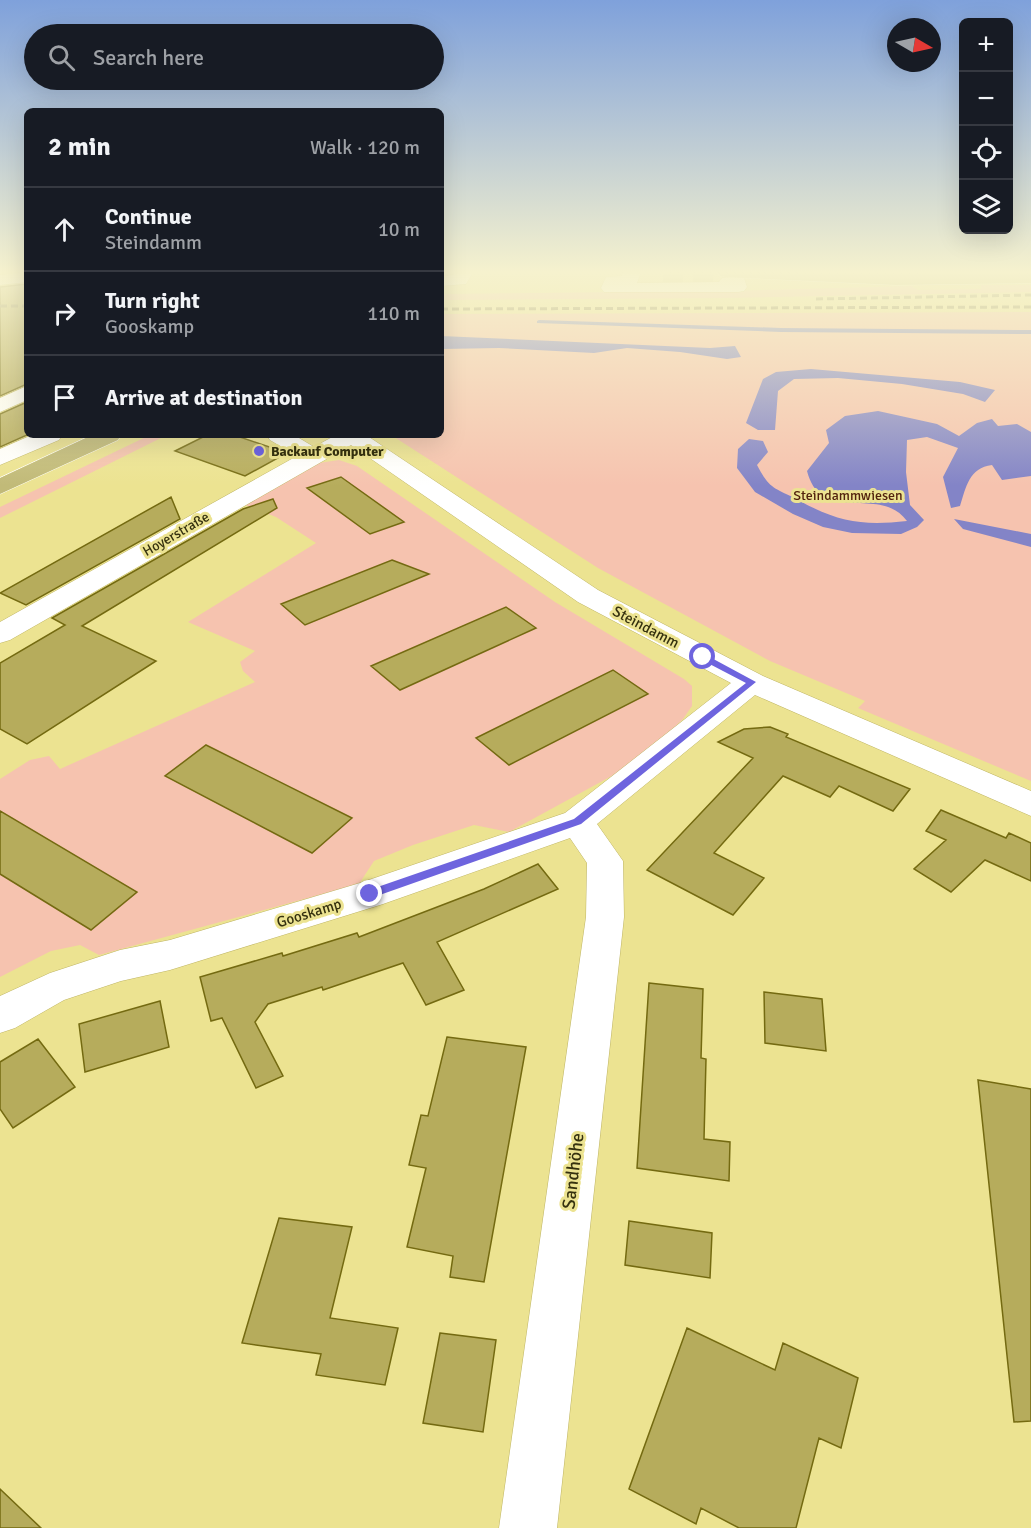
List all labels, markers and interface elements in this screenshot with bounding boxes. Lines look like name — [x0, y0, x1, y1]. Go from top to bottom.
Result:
north arrow — [887, 18, 941, 72]
map controls — [959, 18, 1013, 234]
button: + — [959, 18, 1013, 72]
search box — [24, 24, 444, 90]
icon: search — [45, 41, 78, 74]
text: Search here — [93, 44, 204, 71]
button: − — [959, 72, 1013, 126]
button: locate — [959, 126, 1013, 180]
text: 2 min — [48, 131, 111, 163]
text: Walk · 120 m — [310, 135, 420, 160]
button: layers — [959, 180, 1013, 234]
text: Continue — [105, 203, 192, 230]
icon: ahead — [48, 213, 81, 246]
text: 10 m — [378, 217, 420, 242]
text: Steindamm — [105, 230, 202, 255]
text: Turn right — [105, 287, 200, 314]
icon: right — [48, 297, 81, 330]
text: 110 m — [367, 301, 420, 326]
text: Gooskamp — [105, 314, 194, 339]
icon: arrive — [48, 381, 81, 414]
text: Arrive at destination — [105, 384, 302, 411]
place label: Backauf Computer — [271, 443, 384, 460]
marker: Backauf Computer — [252, 444, 266, 458]
park label: Steindammwiesen — [793, 487, 903, 504]
street label: Hoyerstraße — [140, 508, 212, 560]
street label: Steindamm — [610, 602, 682, 652]
route start — [689, 643, 715, 669]
route end — [356, 880, 382, 906]
street label: Gooskamp — [274, 895, 344, 931]
street label: Sandhöhe — [557, 1132, 589, 1210]

